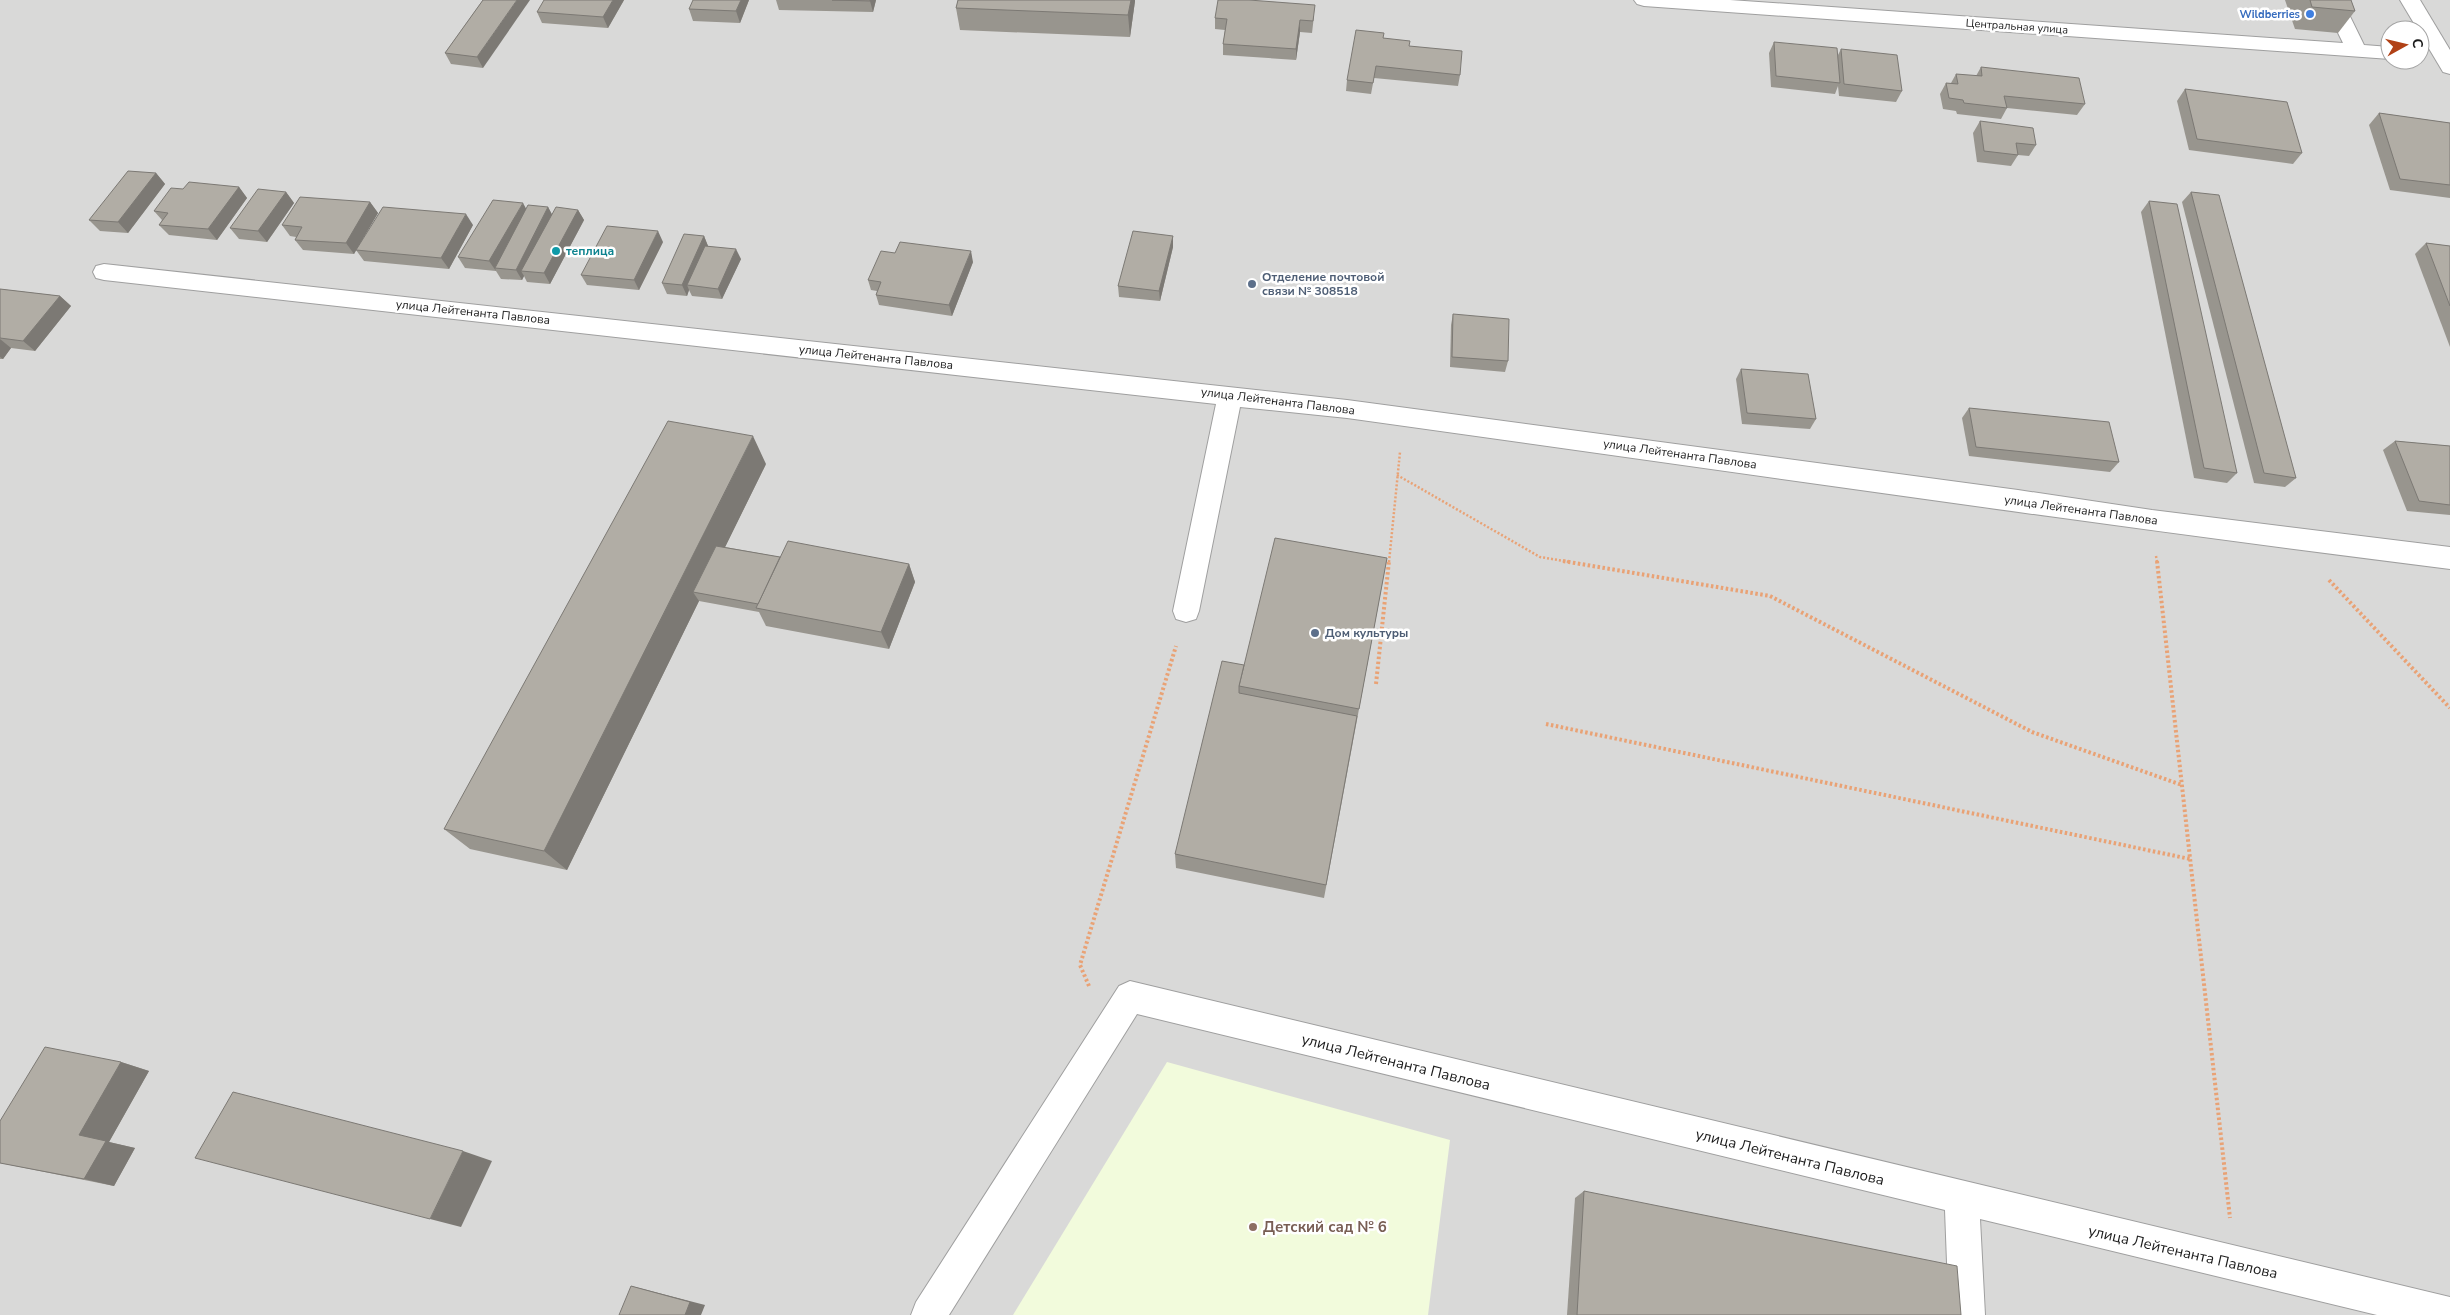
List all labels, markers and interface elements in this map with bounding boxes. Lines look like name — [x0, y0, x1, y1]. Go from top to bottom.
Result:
place label: Wildberries — [2240, 7, 2300, 22]
marker: Wildberries — [2304, 8, 2316, 20]
street label: Центральная улица — [1965, 15, 2069, 38]
north arrow — [2380, 20, 2430, 70]
text: С — [2407, 37, 2428, 50]
place label: теплица — [566, 243, 614, 259]
marker: теплица — [550, 245, 562, 257]
place label: Отделение почтовой связи № 308518 — [1262, 269, 1384, 299]
marker: Отделение почтовой связи № 308518 — [1246, 278, 1258, 290]
street label: улица Лейтенанта Павлова — [395, 296, 551, 328]
street label: улица Лейтенанта Павлова — [798, 341, 954, 373]
street label: улица Лейтенанта Павлова — [1200, 384, 1356, 418]
street label: улица Лейтенанта Павлова — [1602, 435, 1758, 473]
street label: улица Лейтенанта Павлова — [2003, 491, 2159, 529]
place label: Дом культуры — [1325, 625, 1408, 641]
marker: Дом культуры — [1309, 627, 1321, 639]
street label: улица Лейтенанта Павлова — [1300, 1029, 1492, 1095]
street label: улица Лейтенанта Павлова — [1694, 1124, 1886, 1190]
place label: Детский сад № 6 — [1263, 1217, 1387, 1237]
street label: улица Лейтенанта Павлова — [2086, 1220, 2280, 1284]
marker: Детский сад № 6 — [1247, 1221, 1259, 1233]

